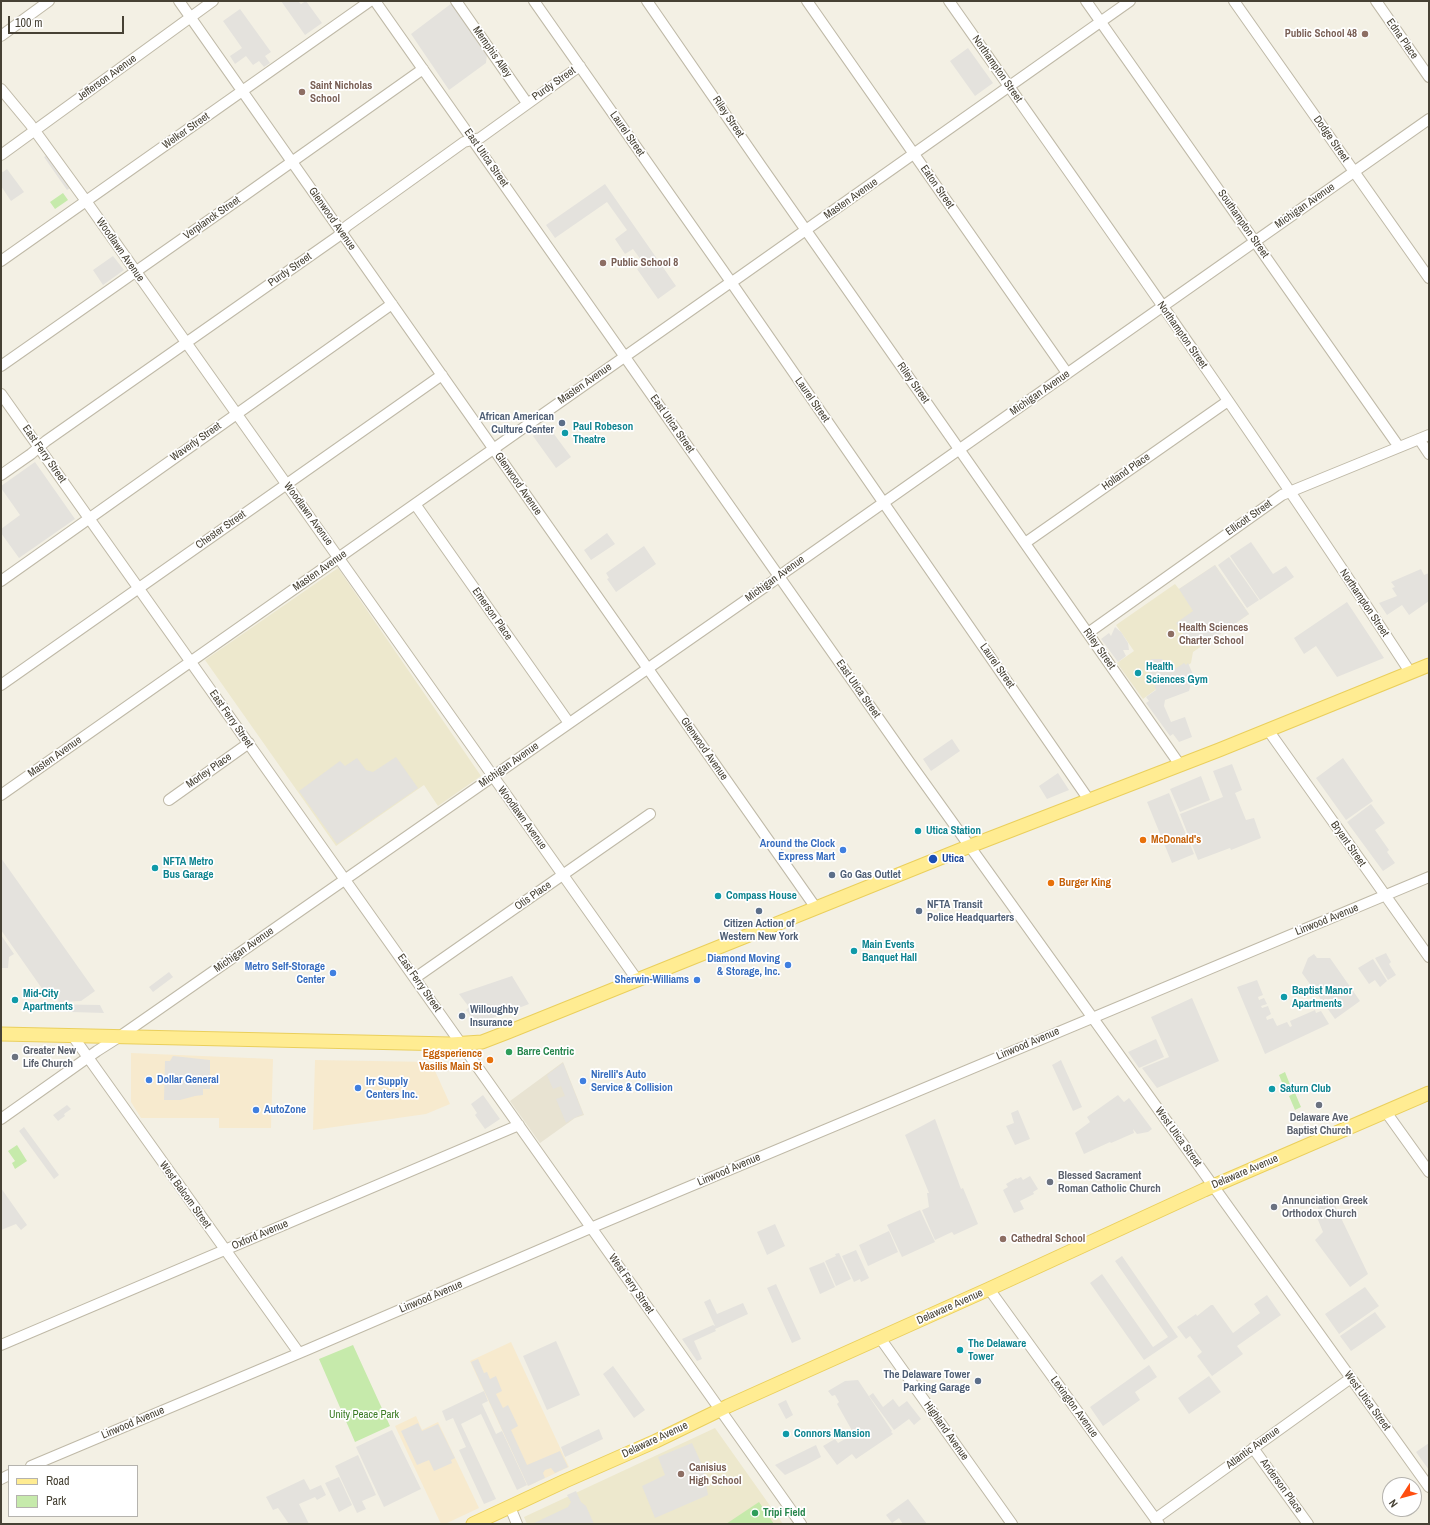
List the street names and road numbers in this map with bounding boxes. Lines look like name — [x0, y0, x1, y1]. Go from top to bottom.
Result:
street label: Edna Place — [1383, 16, 1421, 62]
street label: Memphis Alley — [470, 24, 514, 80]
street label: Northampton Street — [969, 33, 1025, 105]
street label: Jefferson Avenue — [75, 52, 139, 104]
street label: Purdy Street — [530, 64, 578, 104]
street label: Riley Street — [709, 94, 747, 140]
street label: Laurel Street — [607, 109, 647, 159]
street label: Welker Street — [160, 110, 212, 152]
street label: Dodge Street — [1310, 113, 1352, 165]
street label: East Utica Street — [461, 126, 511, 190]
street label: Eaton Street — [917, 163, 957, 211]
street label: Masten Avenue — [822, 176, 880, 222]
street label: Michigan Avenue — [1273, 181, 1337, 231]
street label: Glenwood Avenue — [305, 185, 359, 253]
street label: Southampton Street — [1215, 187, 1271, 261]
street label: Verplanck Street — [181, 194, 243, 242]
street label: Woodlawn Avenue — [93, 216, 147, 284]
street label: Purdy Street — [266, 250, 314, 290]
street label: Northampton Street — [1154, 299, 1210, 371]
street label: Riley Street — [894, 360, 932, 406]
street label: Masten Avenue — [556, 361, 614, 407]
street label: Michigan Avenue — [1008, 368, 1072, 418]
street label: Laurel Street — [792, 375, 832, 425]
street label: East Utica Street — [647, 392, 697, 456]
street label: Waverly Street — [168, 420, 224, 464]
street label: East Ferry Street — [19, 422, 69, 486]
street label: Glenwood Avenue — [491, 450, 545, 518]
street label: Holland Place — [1099, 451, 1153, 493]
street label: Woodlawn Avenue — [281, 480, 335, 548]
street label: Ellicott Street — [1223, 497, 1275, 539]
street label: Chester Street — [193, 508, 249, 552]
street label: Masten Avenue — [291, 548, 349, 594]
street label: Michigan Avenue — [743, 553, 807, 605]
street label: Northampton Street — [1337, 567, 1391, 639]
street label: Emerson Place — [469, 585, 515, 643]
street label: Riley Street — [1080, 626, 1118, 672]
street label: Laurel Street — [977, 641, 1017, 691]
street label: East Utica Street — [833, 657, 883, 721]
street label: East Ferry Street — [206, 687, 256, 751]
street label: Glenwood Avenue — [677, 715, 731, 783]
street label: Masten Avenue — [26, 734, 84, 780]
street label: Michigan Avenue — [477, 740, 541, 790]
street label: Morley Place — [184, 751, 234, 791]
street label: Woodlawn Avenue — [495, 784, 549, 852]
street label: Bryant Street — [1327, 819, 1369, 869]
street label: Otis Place — [512, 879, 554, 913]
street label: Linwood Avenue — [1293, 901, 1361, 939]
street label: Michigan Avenue — [212, 925, 276, 975]
street label: East Ferry Street — [394, 951, 444, 1015]
street label: Linwood Avenue — [995, 1025, 1061, 1063]
street label: West Utica Street — [1152, 1105, 1204, 1169]
street label: Linwood Avenue — [696, 1151, 762, 1189]
street label: Delaware Avenue — [1210, 1152, 1280, 1192]
street label: West Balcom Street — [156, 1159, 214, 1231]
street label: Oxford Avenue — [230, 1217, 290, 1253]
street label: West Ferry Street — [605, 1252, 657, 1316]
street label: Linwood Avenue — [398, 1278, 464, 1316]
street label: Delaware Avenue — [915, 1287, 985, 1327]
street label: West Utica Street — [1341, 1369, 1393, 1433]
street label: Lexington Avenue — [1047, 1374, 1101, 1440]
street label: Highland Avenue — [921, 1399, 971, 1463]
street label: Linwood Avenue — [100, 1404, 166, 1442]
street label: Delaware Avenue — [620, 1419, 690, 1461]
street label: Atlantic Avenue — [1224, 1424, 1282, 1472]
street label: Anderson Place — [1257, 1456, 1305, 1516]

